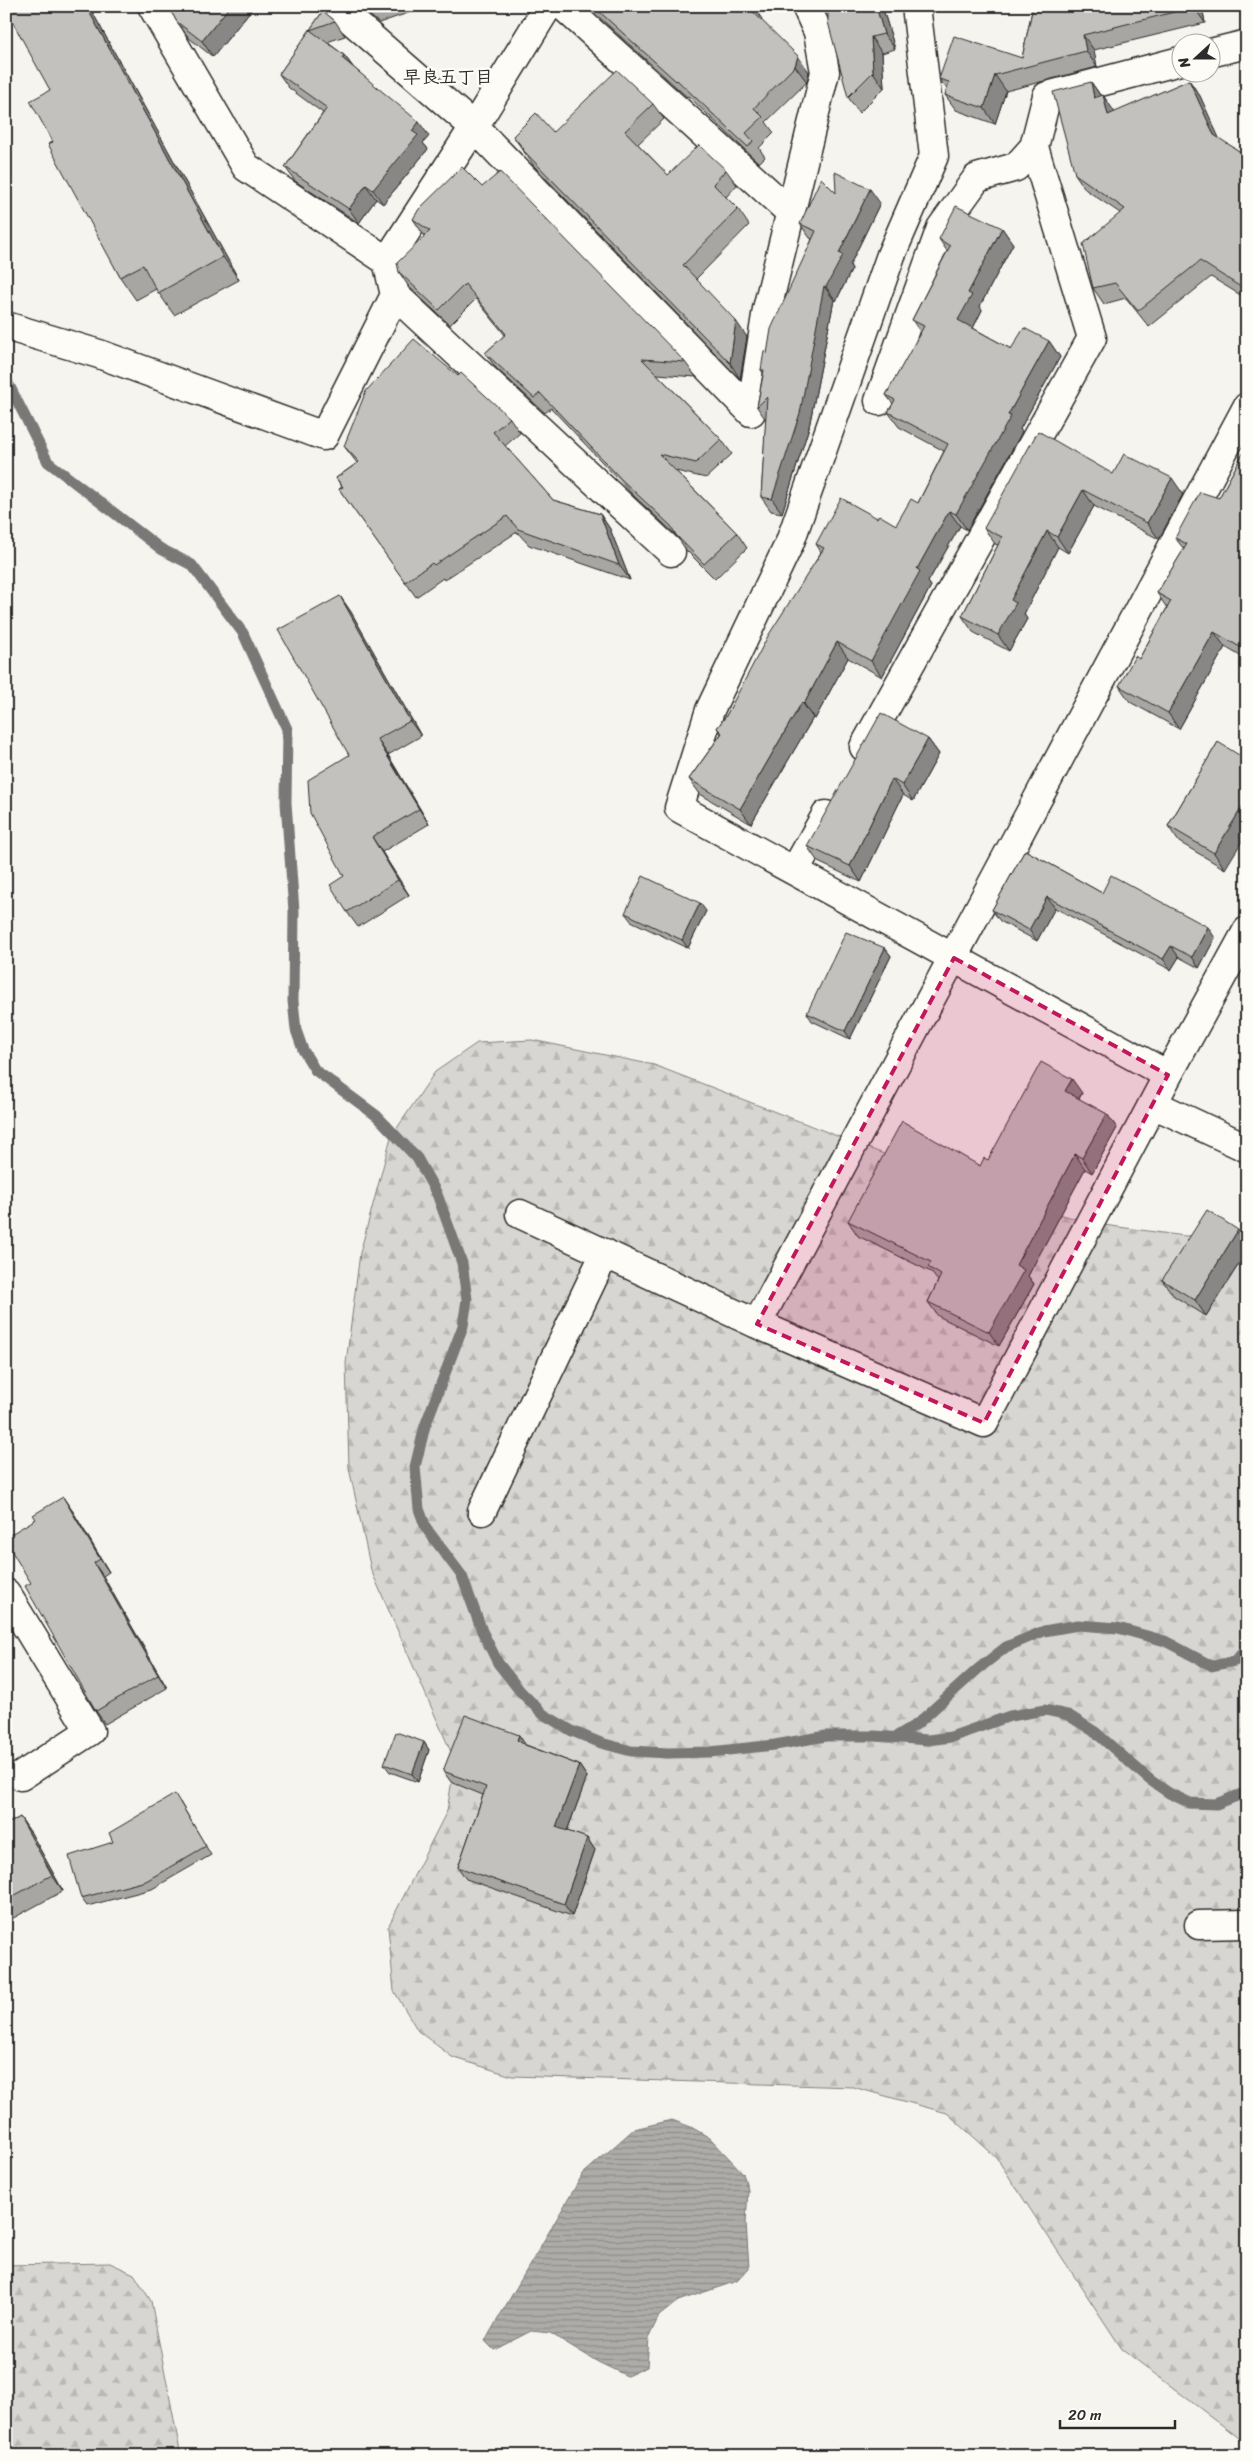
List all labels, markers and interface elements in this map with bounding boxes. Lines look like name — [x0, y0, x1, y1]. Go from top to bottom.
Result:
north arrow — [1170, 32, 1220, 82]
text: N — [1171, 53, 1198, 72]
district label: 早良五丁目 — [403, 61, 493, 93]
scale bar — [1060, 2397, 1176, 2429]
text: 20 m — [1068, 2402, 1102, 2428]

